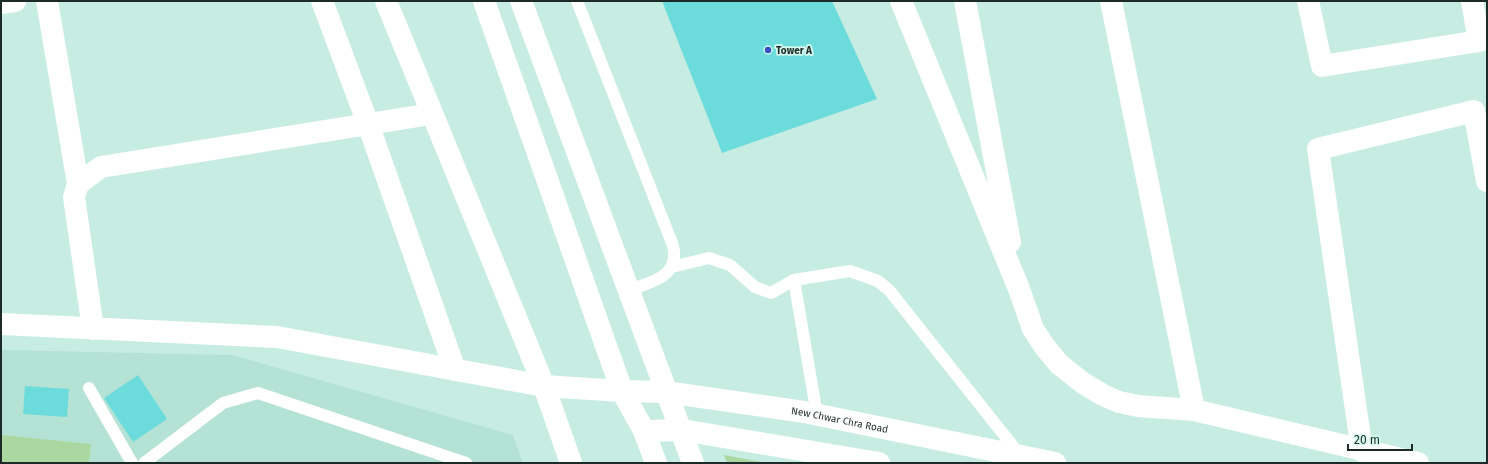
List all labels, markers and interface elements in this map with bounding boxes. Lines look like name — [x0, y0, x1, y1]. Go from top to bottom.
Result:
marker: Tower A — [763, 45, 773, 55]
place label: Tower A — [776, 45, 813, 57]
street label: New Chwar Chra Road — [790, 405, 889, 436]
scale bar — [1348, 426, 1412, 452]
text: 20 m — [1354, 433, 1380, 447]

